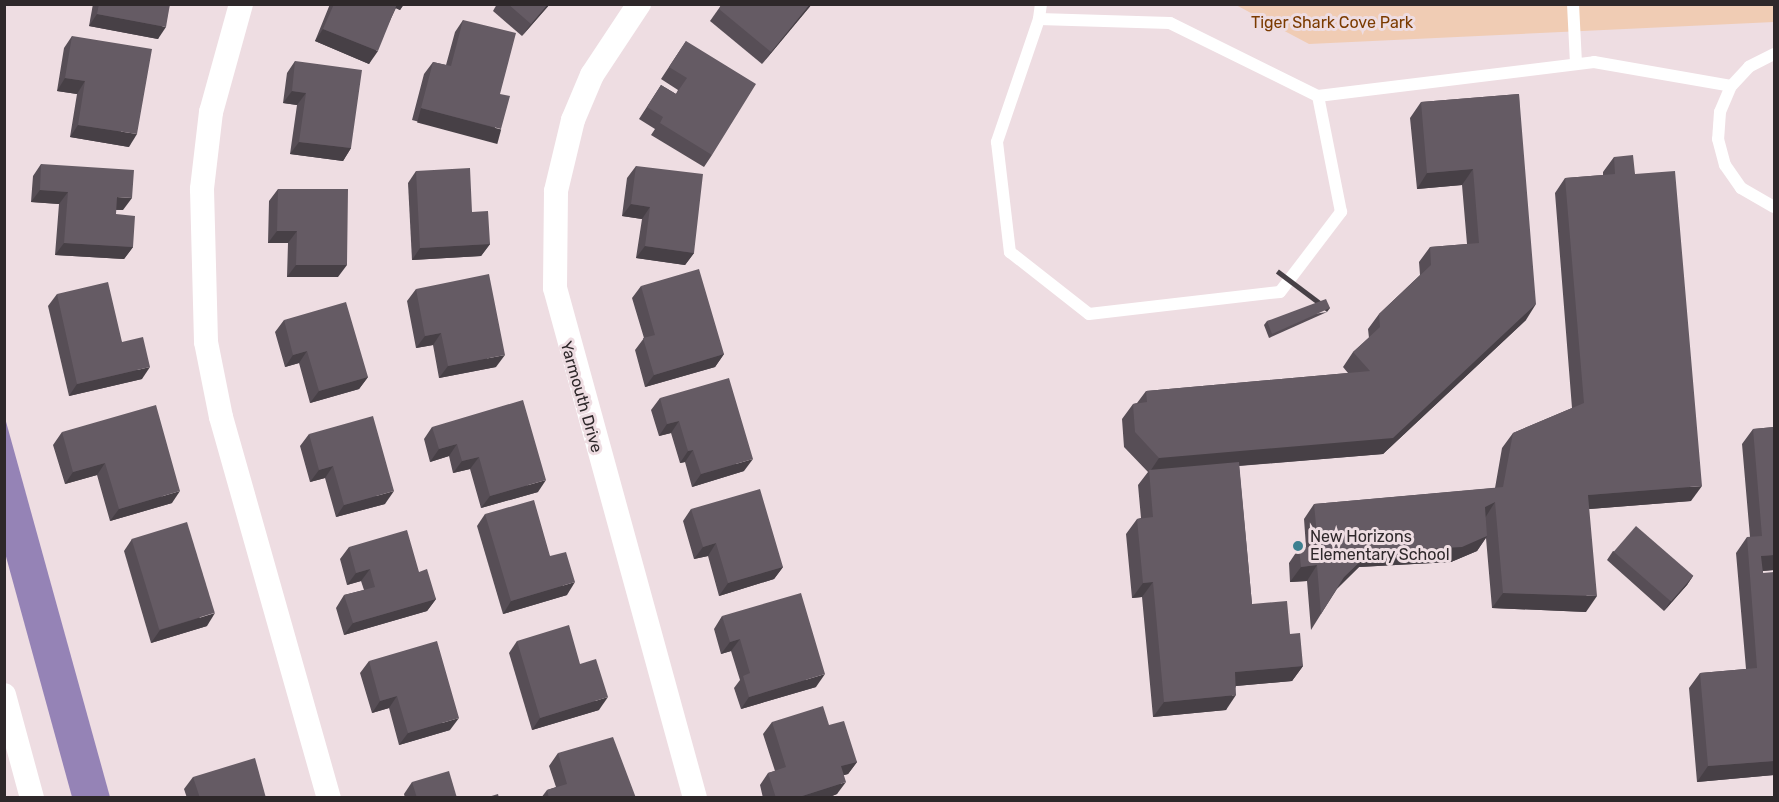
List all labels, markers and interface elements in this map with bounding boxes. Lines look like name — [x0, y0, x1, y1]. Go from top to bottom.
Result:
park label: Tiger Shark Cove Park — [1251, 13, 1413, 33]
street label: Yarmouth Drive — [556, 339, 606, 455]
place label: New Horizons Elementary School — [1310, 527, 1450, 565]
marker: New Horizons Elementary School — [1291, 539, 1305, 553]

